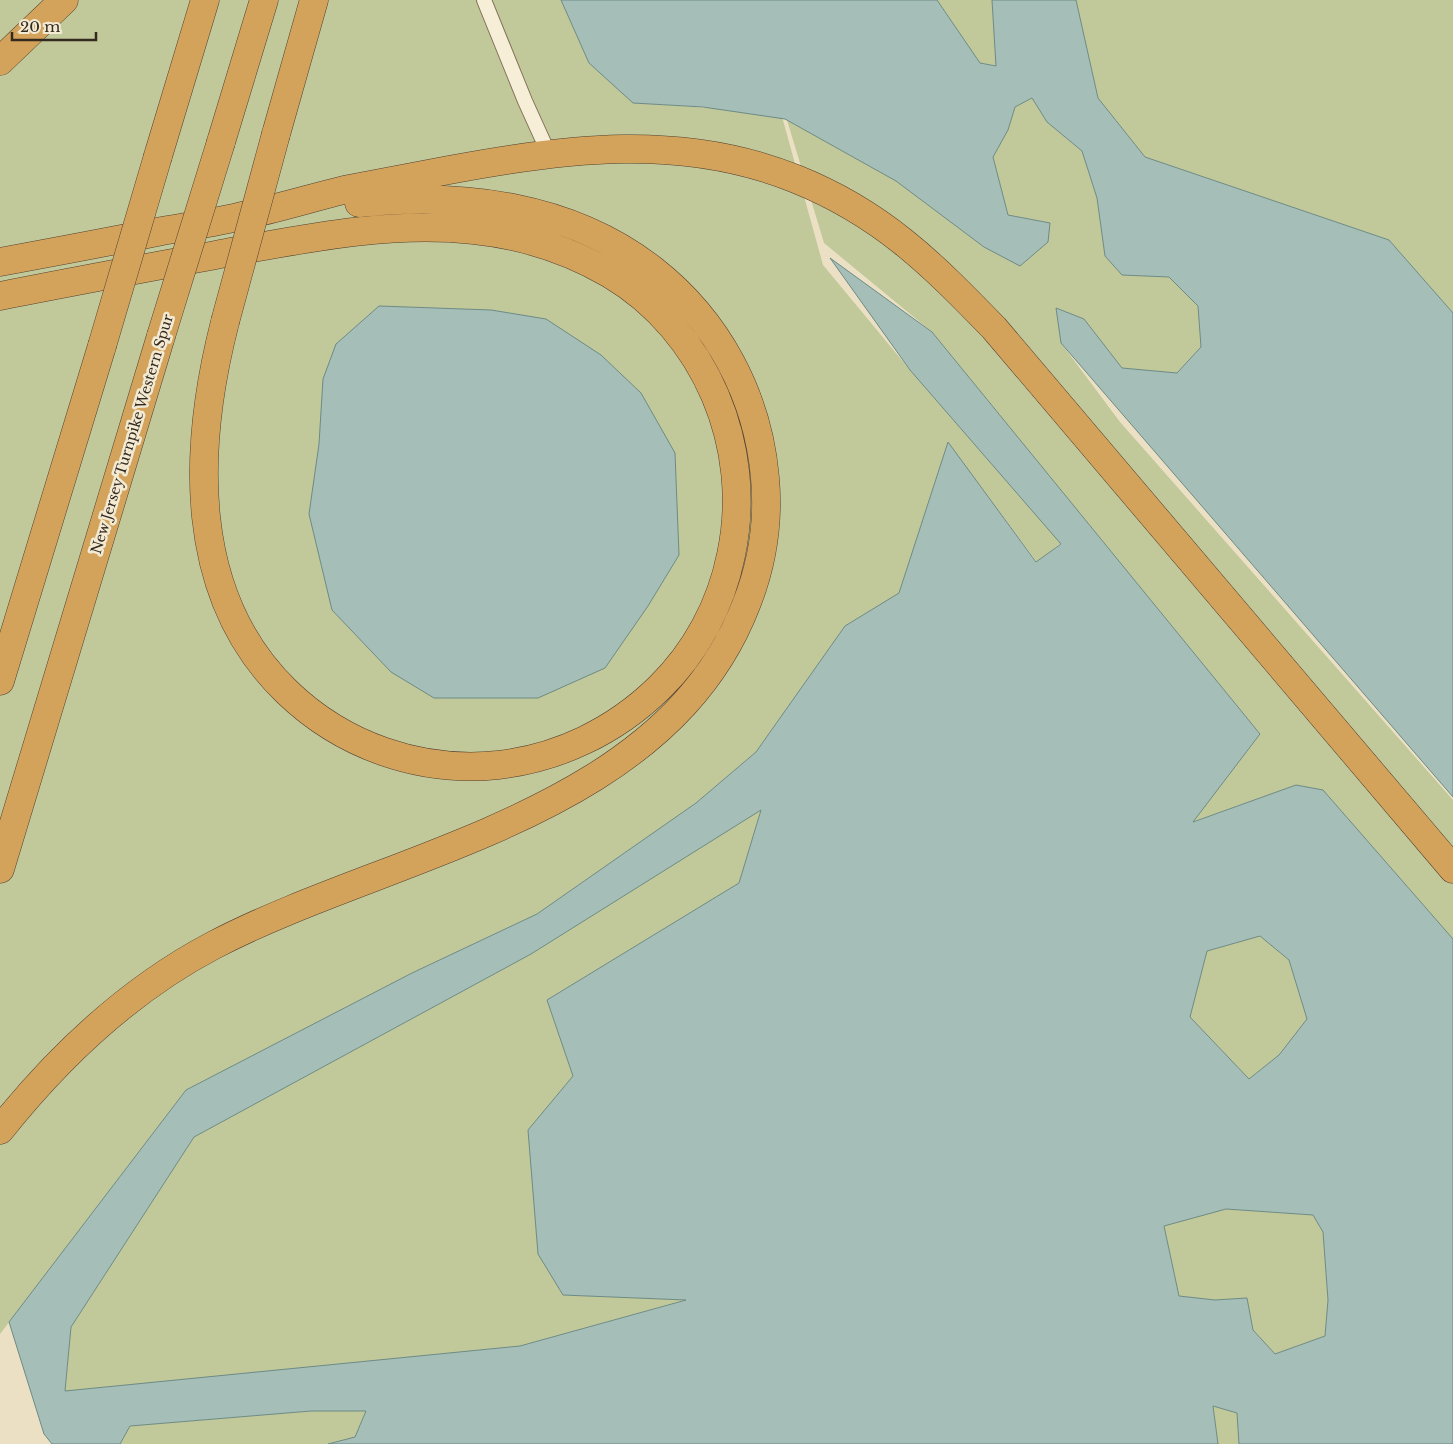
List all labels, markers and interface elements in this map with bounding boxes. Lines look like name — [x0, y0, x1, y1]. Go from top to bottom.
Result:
scale bar — [12, 10, 96, 42]
text: 20 m — [20, 17, 60, 36]
street label: New Jersey Turnpike Western Spur — [87, 312, 177, 556]

